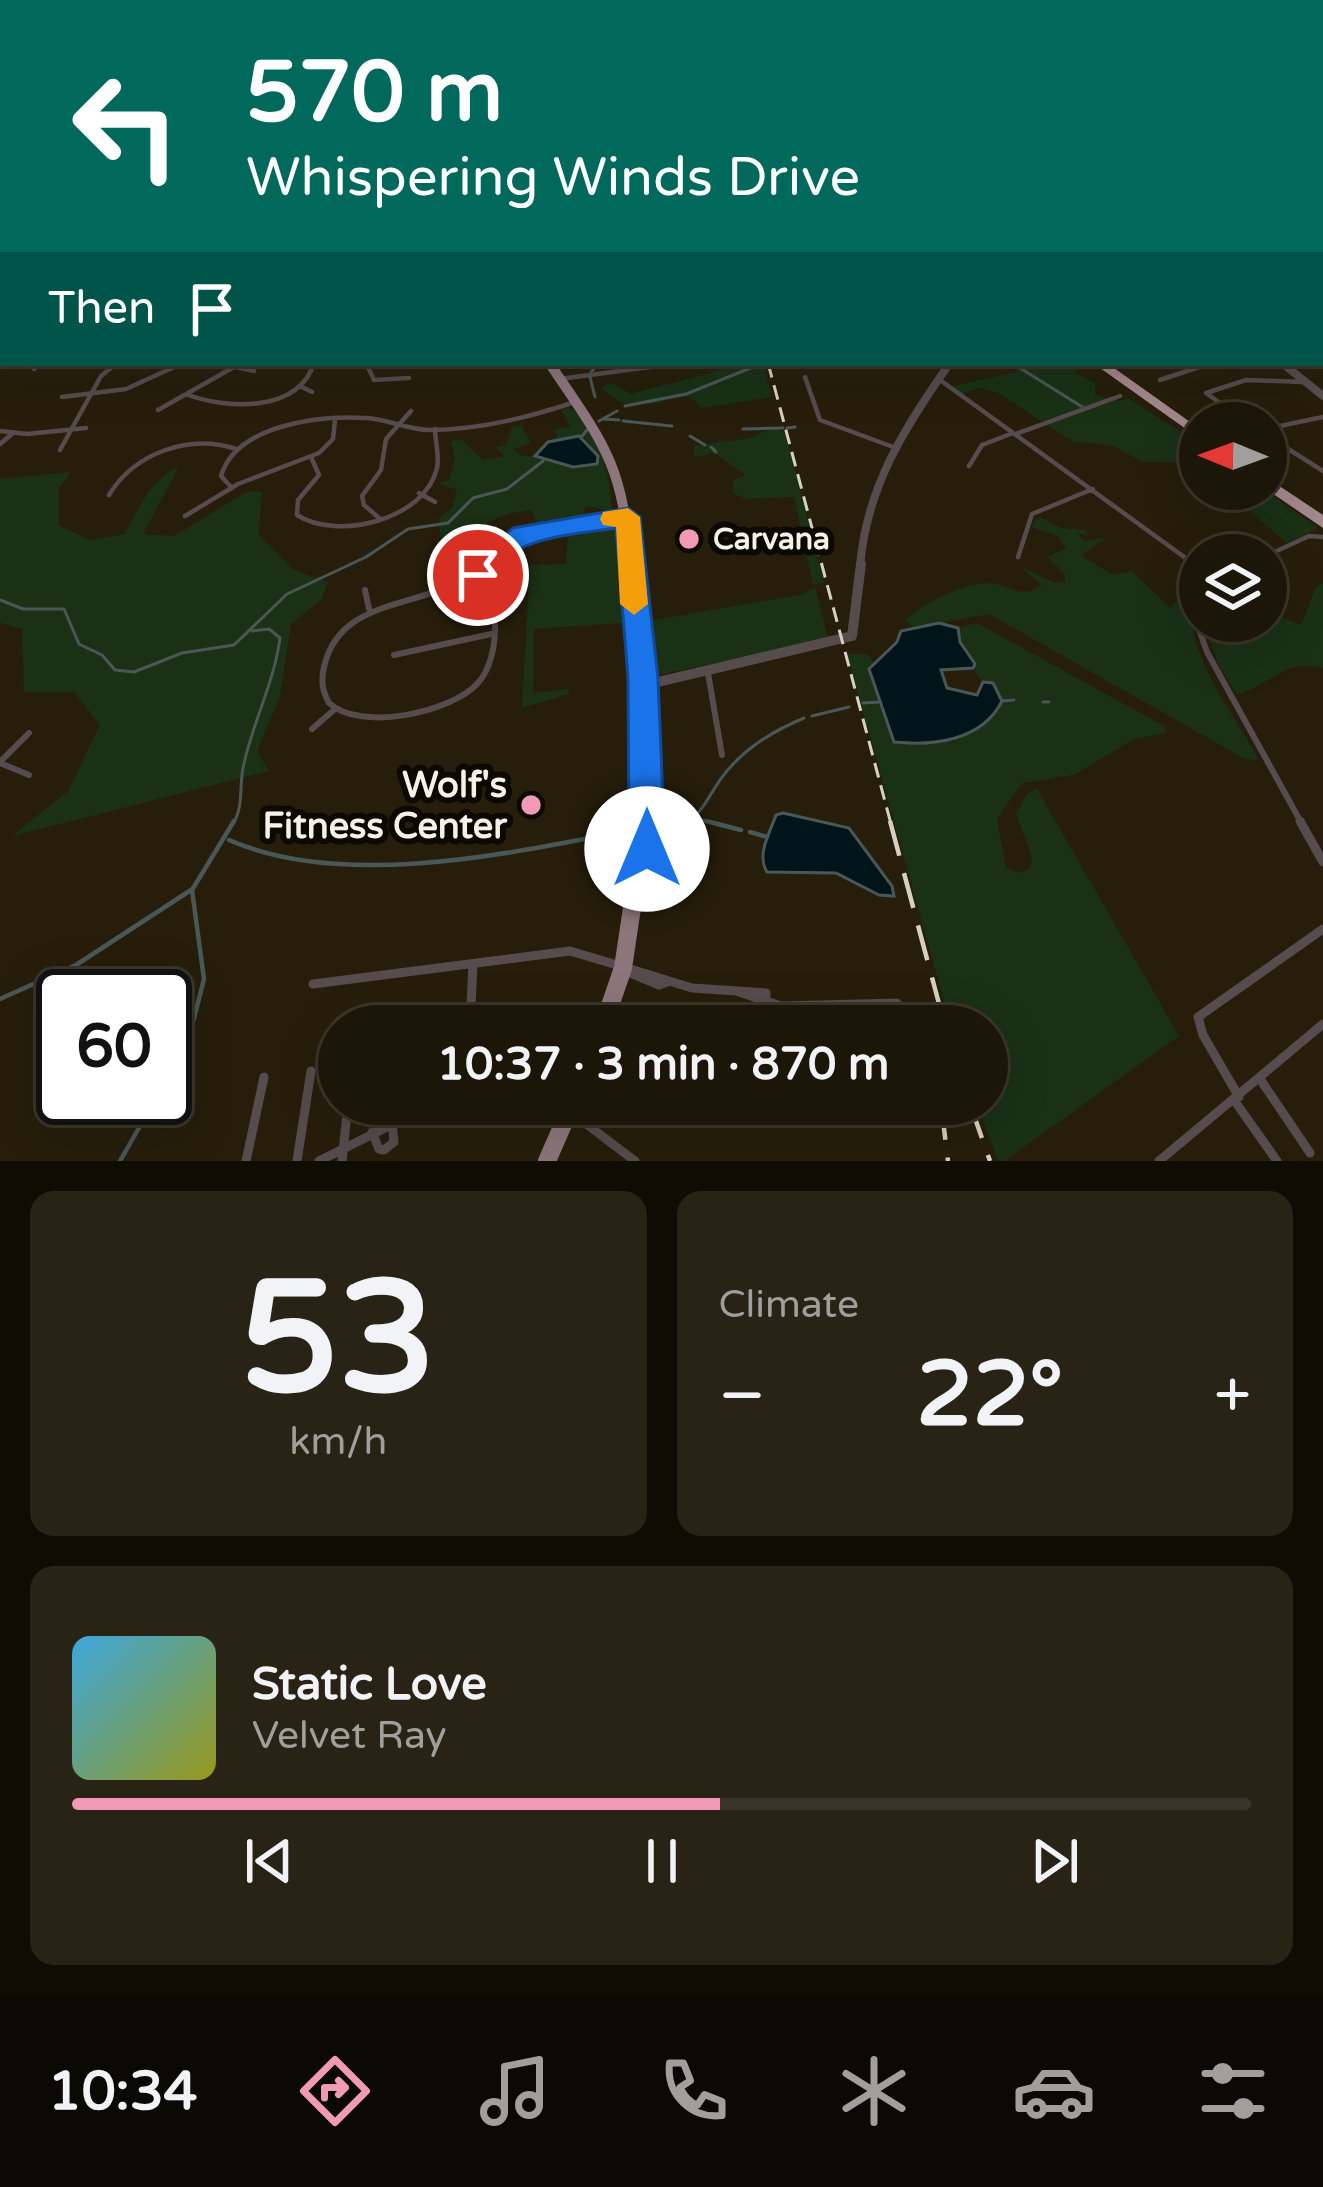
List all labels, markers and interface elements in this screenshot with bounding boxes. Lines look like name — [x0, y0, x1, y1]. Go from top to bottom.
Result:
text: 570 m — [246, 43, 503, 144]
icon: left — [48, 48, 204, 204]
text: Whispering Winds Drive — [246, 145, 860, 210]
icon: arrive — [179, 276, 245, 342]
text: Then — [48, 282, 155, 336]
north arrow — [1179, 402, 1287, 510]
map controls — [1179, 402, 1287, 642]
place label: Carvana — [713, 521, 830, 558]
pin — [427, 524, 529, 626]
marker: Carvana — [676, 526, 702, 552]
button: layers — [1179, 534, 1287, 642]
icon: arrive — [445, 542, 511, 608]
place label: Wolf's Fitness Center — [263, 764, 508, 848]
position arrow — [584, 786, 710, 912]
marker: Wolf's Fitness Center — [518, 792, 544, 818]
speed limit sign: 60 — [36, 969, 192, 1125]
text: 10:37 · 3 min · 870 m — [437, 1038, 889, 1092]
text: 53 — [240, 1246, 436, 1434]
text: Climate — [719, 1281, 859, 1328]
text: 22° — [916, 1341, 1063, 1450]
text: − — [719, 1356, 766, 1436]
text: + — [1214, 1356, 1251, 1436]
text: km/h — [289, 1418, 387, 1465]
text: Static Love — [252, 1658, 487, 1712]
text: Velvet Ray — [252, 1712, 447, 1759]
icon: previous — [236, 1828, 302, 1894]
icon: pause — [629, 1828, 695, 1894]
icon: next — [1022, 1828, 1088, 1894]
icon: directions — [293, 2049, 377, 2133]
icon: music — [473, 2049, 557, 2133]
icon: phone — [652, 2049, 736, 2133]
icon: climate — [832, 2049, 916, 2133]
icon: car — [1012, 2049, 1096, 2133]
icon: filters — [1191, 2049, 1275, 2133]
text: 10:34 — [48, 2059, 198, 2124]

